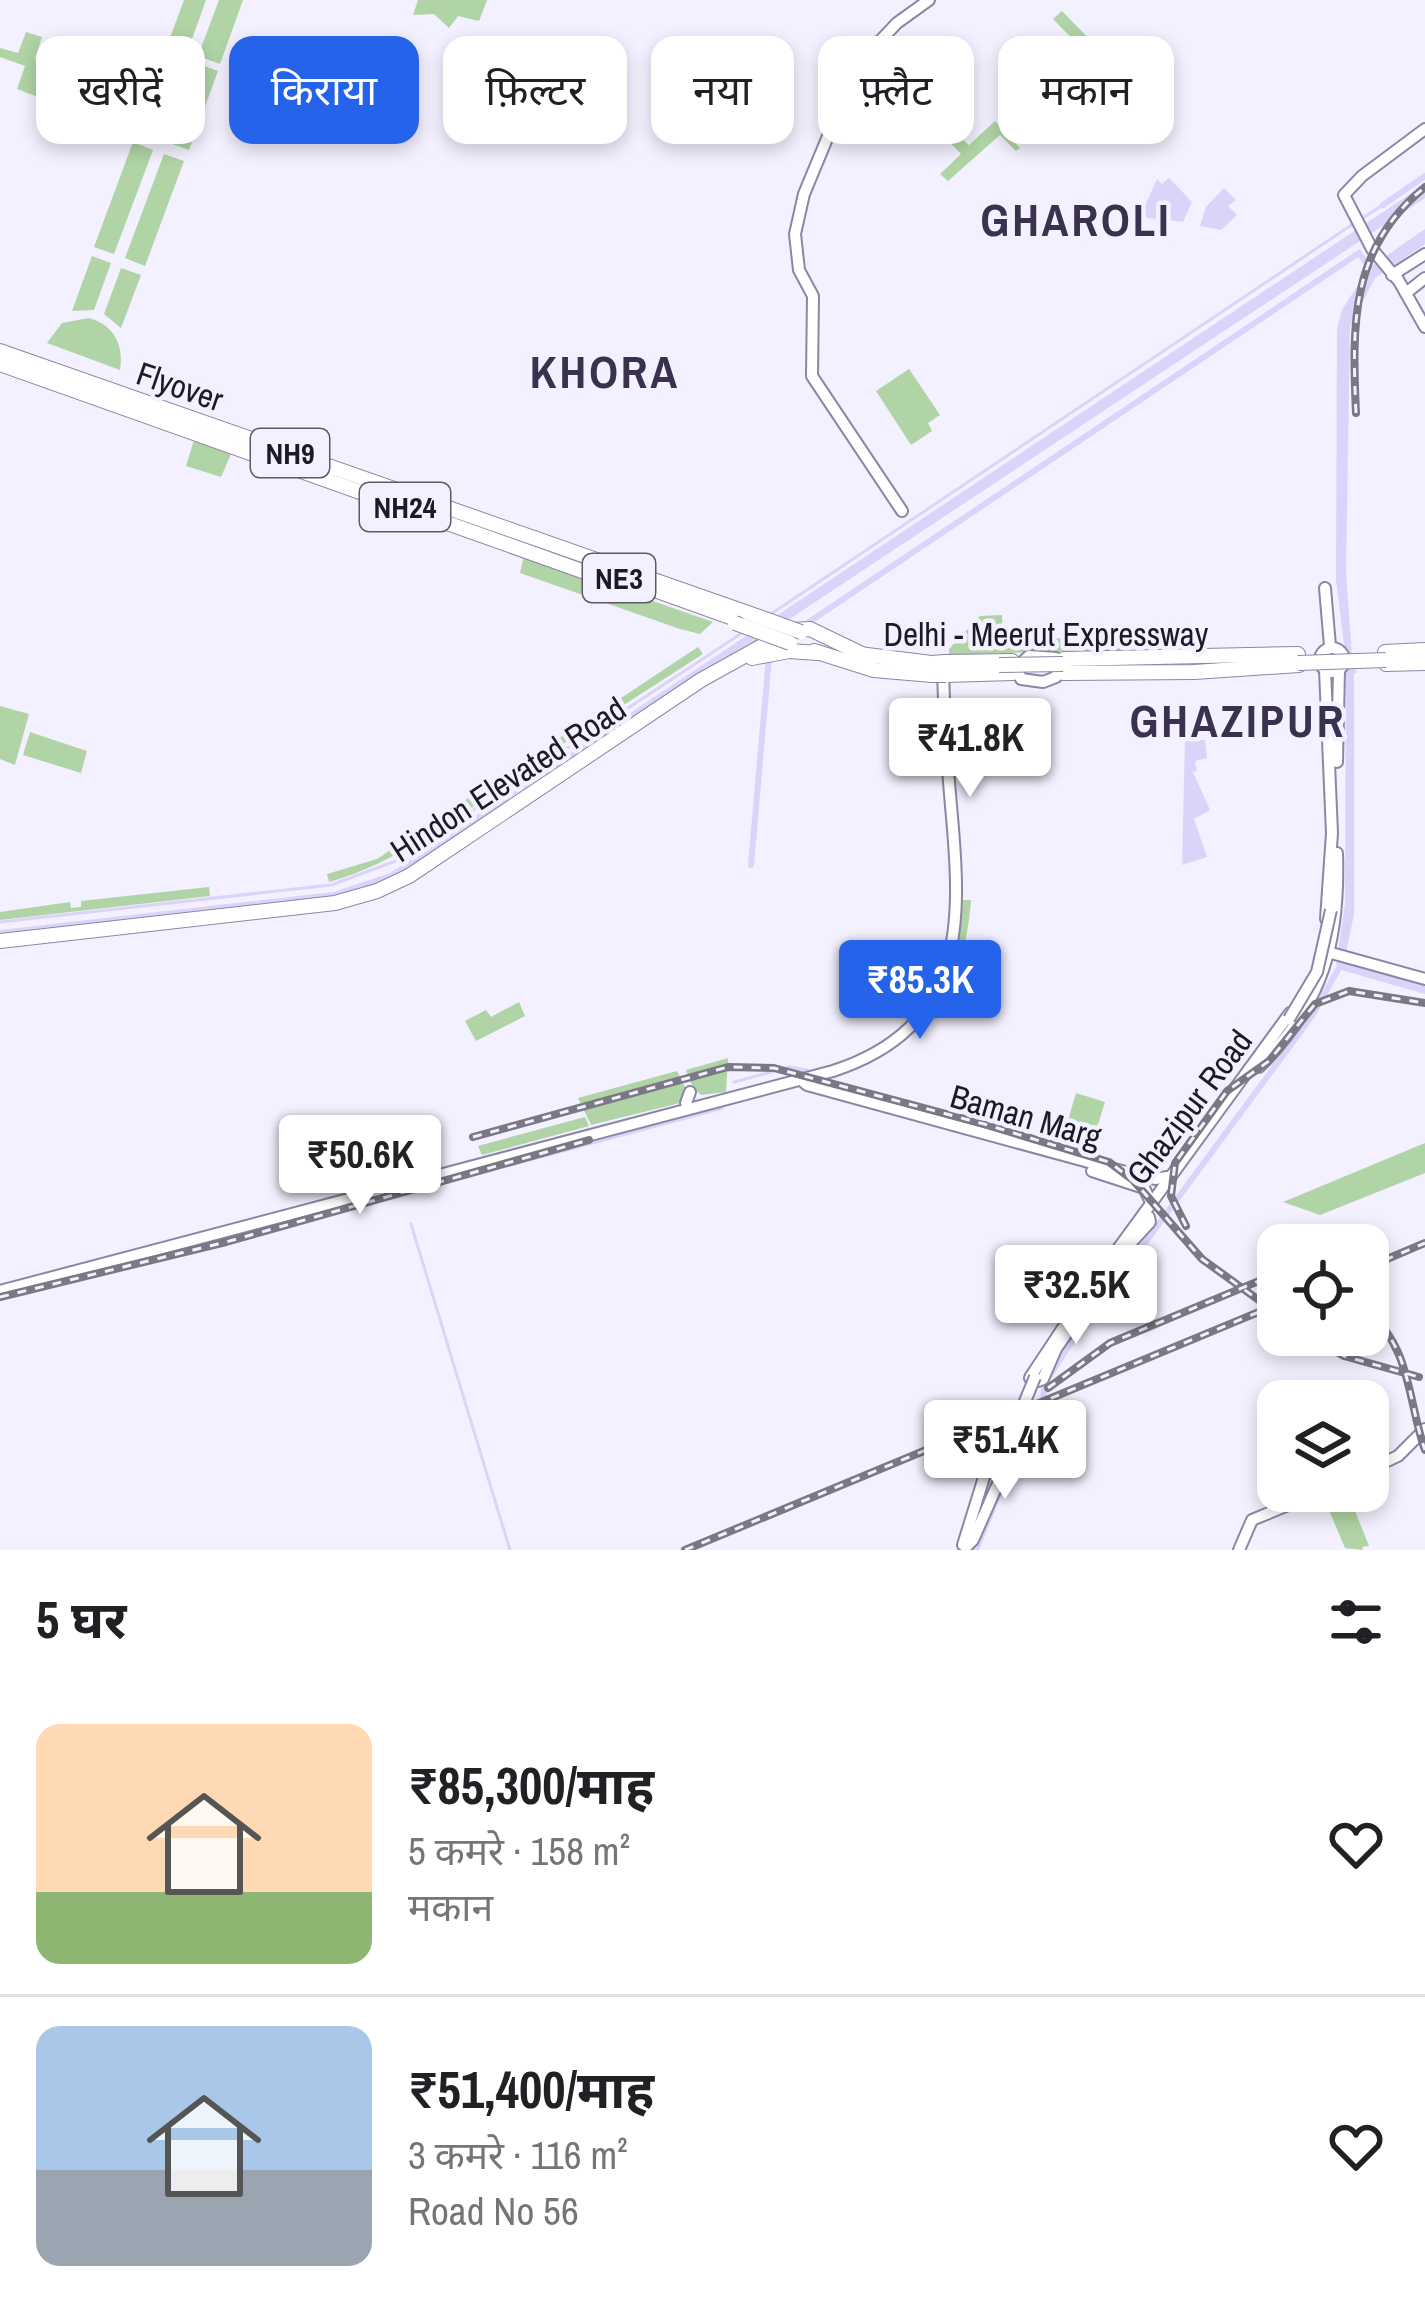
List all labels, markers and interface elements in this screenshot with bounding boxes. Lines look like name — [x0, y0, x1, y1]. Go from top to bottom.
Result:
chip: खरीदें — [36, 36, 205, 144]
chip: किराया — [229, 36, 419, 144]
chip: फ़िल्टर — [443, 36, 627, 144]
chip: नया — [651, 36, 794, 144]
chip: फ़्लैट — [818, 36, 974, 144]
chip: मकान — [998, 36, 1174, 144]
district label: GHAROLI — [980, 189, 1172, 250]
district label: KHORA — [530, 341, 680, 402]
street label: Flyover — [131, 351, 229, 421]
road number: NH9 — [251, 429, 329, 477]
road number: NH24 — [360, 483, 450, 531]
road number: NE3 — [583, 554, 655, 602]
street label: Delhi - Meerut Expressway — [884, 612, 1209, 656]
street label: Hindon Elevated Road — [382, 686, 634, 872]
district label: GHAZIPUR — [1130, 690, 1346, 751]
pin: ₹41.8K — [872, 698, 1068, 800]
text: ₹41.8K — [916, 711, 1024, 763]
pin: ₹85.3K — [822, 940, 1018, 1042]
text: ₹85.3K — [866, 953, 974, 1005]
street label: Ghazipur Road — [1116, 1020, 1262, 1194]
street label: Baman Marg — [945, 1074, 1107, 1158]
pin: ₹50.6K — [262, 1115, 458, 1217]
text: ₹50.6K — [306, 1128, 414, 1180]
map controls — [1257, 1224, 1389, 1512]
button: locate — [1257, 1224, 1389, 1356]
pin: ₹32.5K — [978, 1245, 1174, 1347]
text: ₹32.5K — [1022, 1258, 1130, 1310]
button: layers — [1257, 1380, 1389, 1512]
pin: ₹51.4K — [907, 1400, 1103, 1502]
text: ₹51.4K — [951, 1413, 1059, 1465]
text: 5 घर — [36, 1585, 126, 1654]
icon: filters — [1323, 1589, 1389, 1655]
text: ₹85,300/माह — [408, 1751, 654, 1820]
icon: home — [132, 1772, 276, 1916]
icon: heart — [1323, 1811, 1389, 1877]
text: 5 कमरे · 158 m² — [408, 1825, 630, 1877]
text: मकान — [408, 1881, 493, 1933]
text: ₹51,400/माह — [408, 2055, 654, 2124]
icon: home — [132, 2074, 276, 2218]
icon: heart — [1323, 2113, 1389, 2179]
text: 3 कमरे · 116 m² — [408, 2129, 628, 2181]
text: Road No 56 — [408, 2185, 579, 2237]

